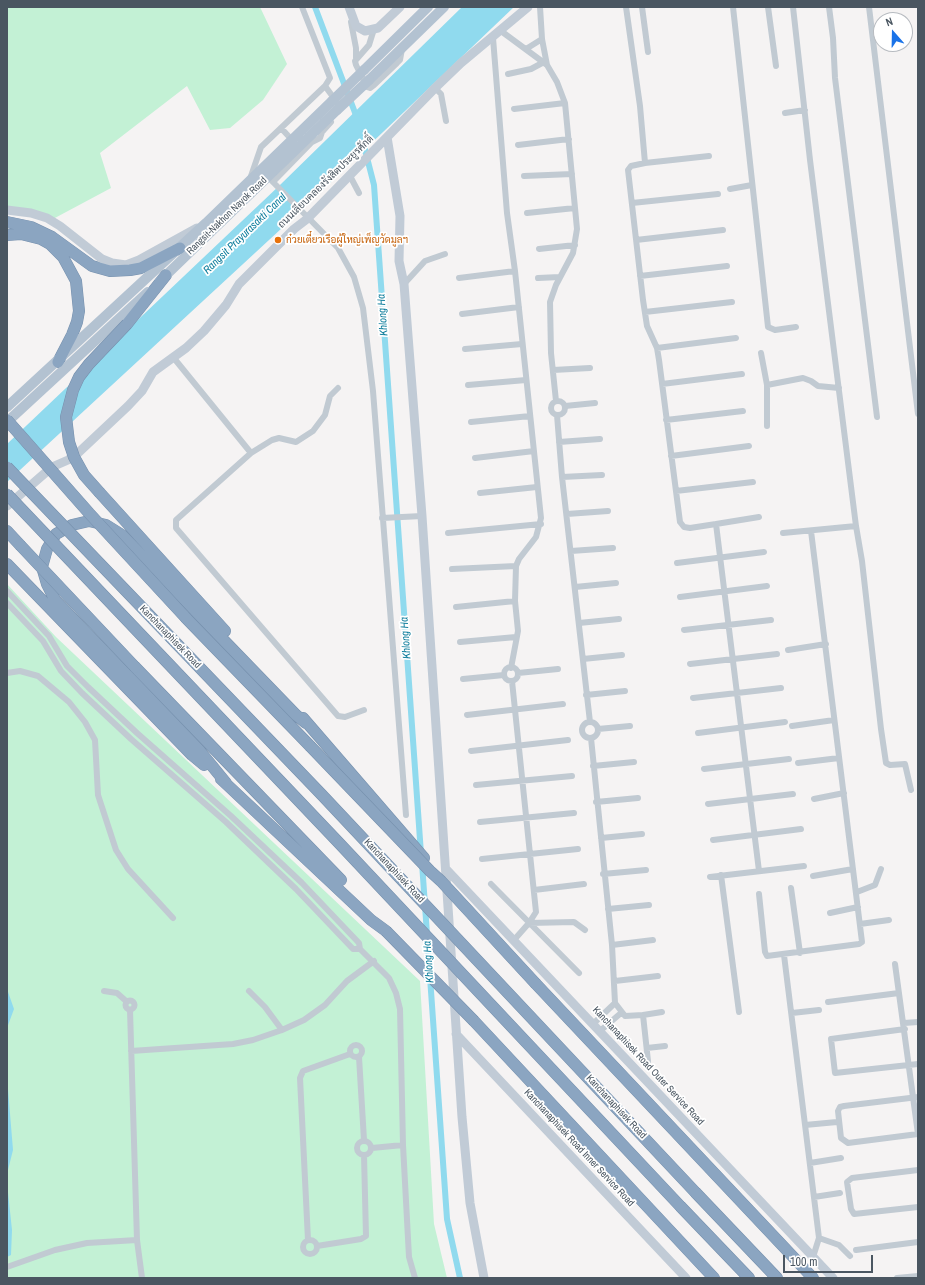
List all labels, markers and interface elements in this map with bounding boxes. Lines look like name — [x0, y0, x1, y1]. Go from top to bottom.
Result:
north arrow — [873, 12, 913, 52]
text: N — [884, 14, 895, 29]
street label: ถนนเลียบคลองรังสิตประยูรศักดิ์ — [276, 133, 376, 231]
street label: Rangsit-Nakhon Nayok Road — [184, 175, 270, 257]
water label: Rangsit Prayurasakti Canal — [201, 191, 289, 277]
place label: ก๋วยเตี๋ยวเรือผู้ใหญ่เพ็ญวัดมูลฯ — [286, 234, 408, 246]
marker: ก๋วยเตี๋ยวเรือผู้ใหญ่เพ็ญวัดมูลฯ — [273, 235, 283, 245]
water label: Khlong Ha — [375, 294, 391, 336]
street label: Kanchanaphisek Road — [137, 603, 203, 671]
water label: Khlong Ha — [398, 617, 414, 659]
street label: Kanchanaphisek Road — [361, 837, 427, 905]
water label: Khlong Ha — [421, 941, 437, 983]
street label: Kanchanaphisek Road Outer Service Road — [590, 1004, 706, 1128]
street label: Kanchanaphisek Road — [583, 1073, 649, 1141]
street label: Kanchanaphisek Road Inner Service Road — [521, 1087, 637, 1209]
scale bar — [785, 1247, 875, 1273]
text: 100 m — [790, 1254, 817, 1270]

